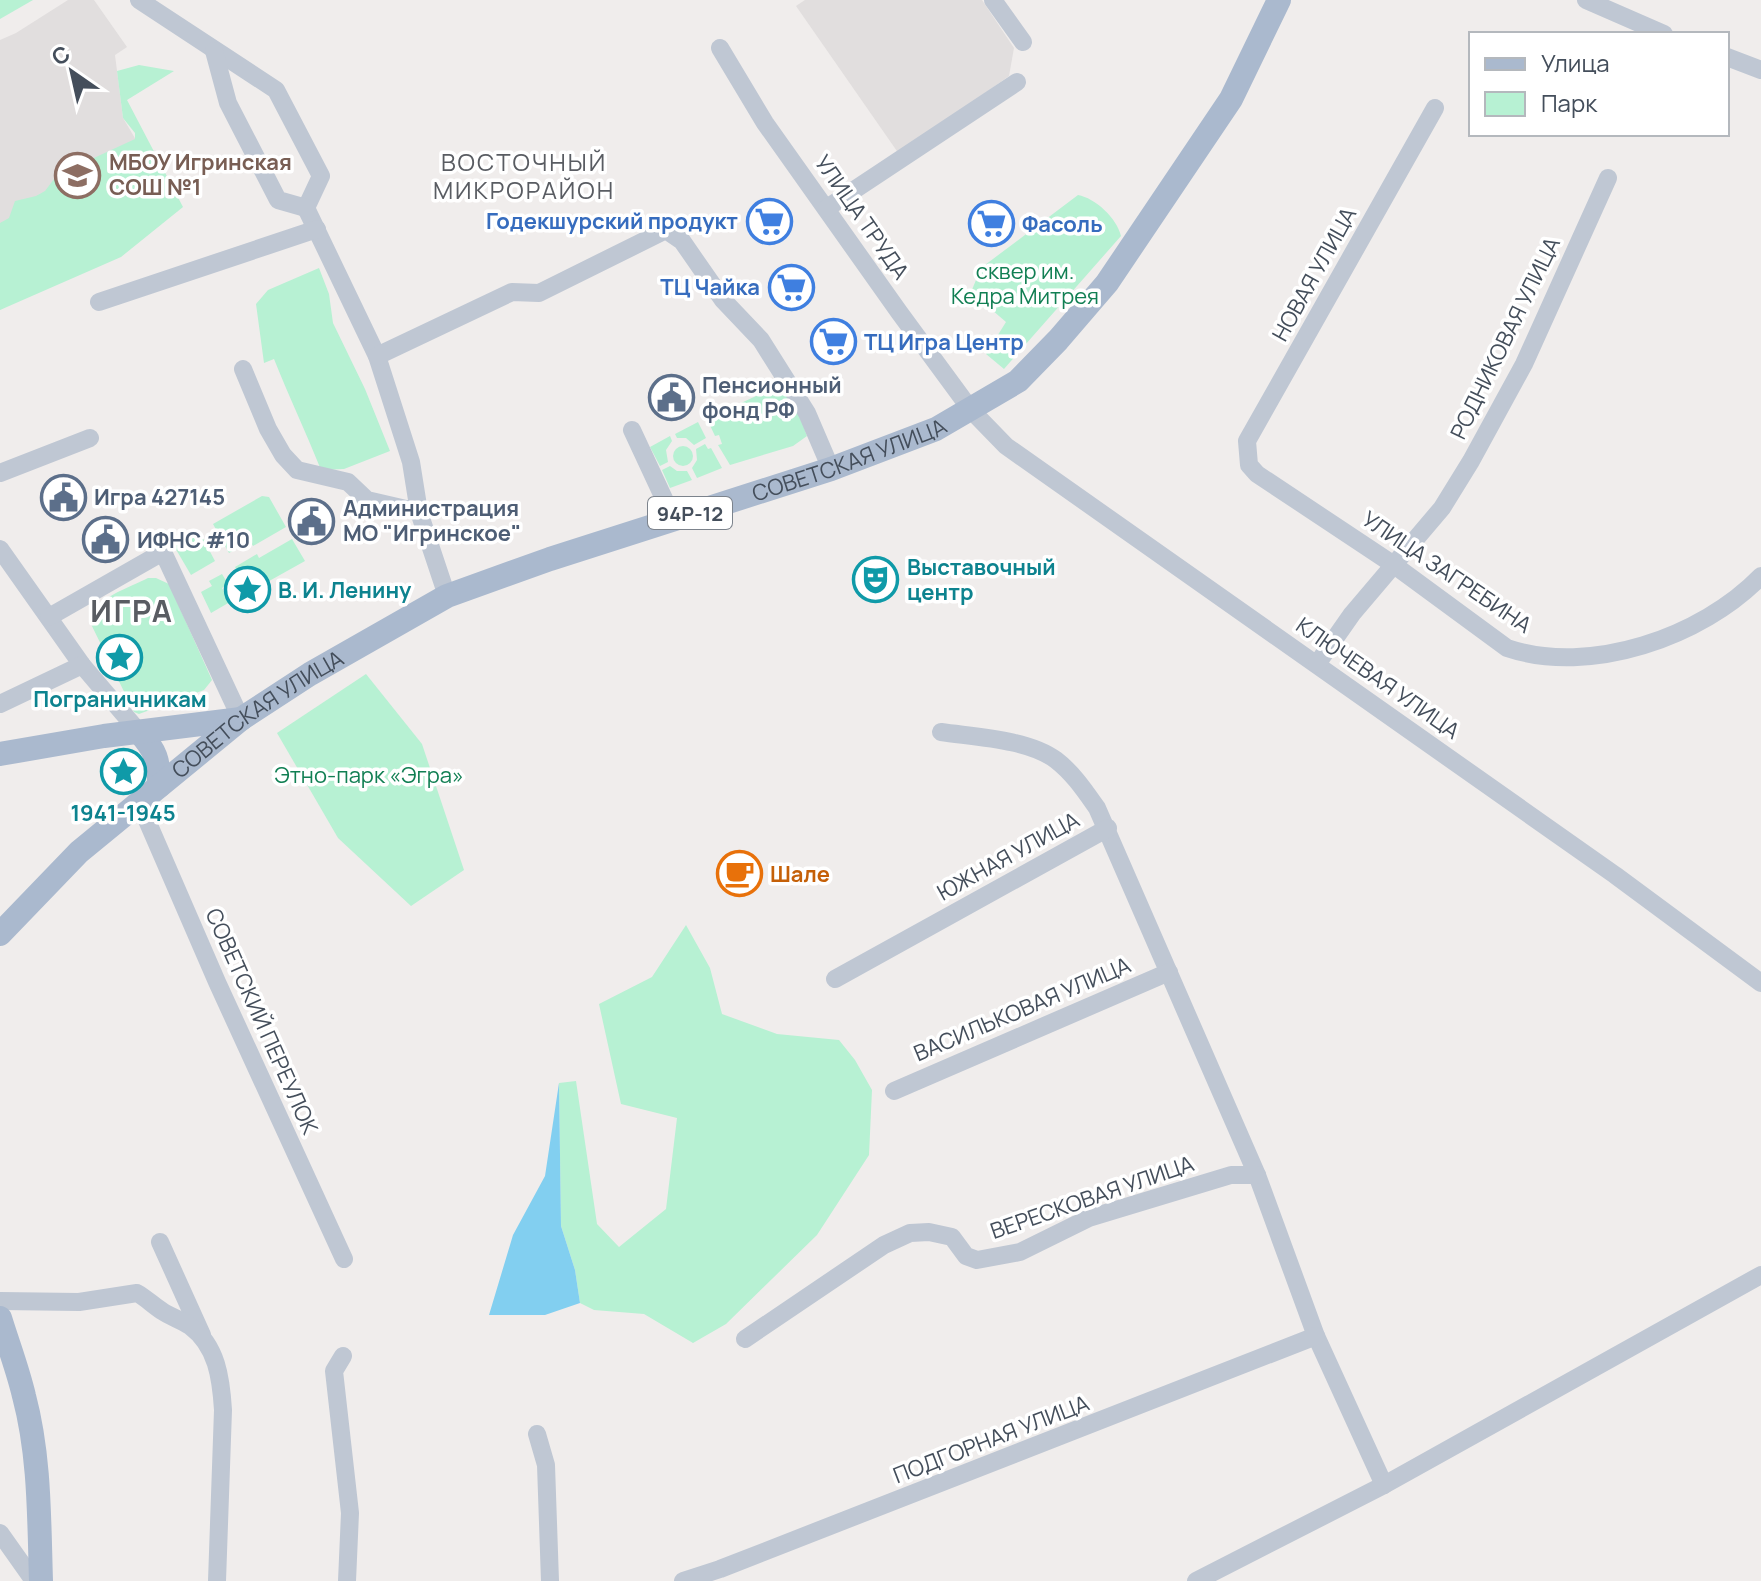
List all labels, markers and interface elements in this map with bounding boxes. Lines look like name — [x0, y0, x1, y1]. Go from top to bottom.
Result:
north arrow — [32, 32, 112, 112]
legend — [1469, 32, 1729, 136]
text: С — [46, 38, 76, 72]
text: Улица — [1541, 46, 1610, 79]
text: Парк — [1541, 86, 1598, 119]
district label: ВОСТОЧНЫЙ МИКРОРАЙОН — [433, 145, 615, 206]
place label: МБОУ Игринская СОШ №1 — [109, 147, 292, 202]
street label: УЛИЦА ТРУДА — [808, 149, 916, 285]
school or university icon: МБОУ Игринская СОШ №1 — [54, 151, 102, 199]
supermarket icon: Годекшурский продукт — [745, 197, 793, 245]
supermarket icon: Фасоль — [967, 200, 1015, 248]
street label: НОВАЯ УЛИЦА — [1265, 202, 1363, 346]
place label: Годекшурский продукт — [486, 206, 738, 236]
place label: Фасоль — [1022, 209, 1103, 239]
street label: РОДНИКОВАЯ УЛИЦА — [1443, 232, 1567, 444]
park label: сквер им. Кедра Митрея — [951, 256, 1099, 311]
supermarket icon: ТЦ Чайка — [767, 263, 815, 311]
place label: ТЦ Чайка — [660, 272, 760, 302]
supermarket icon: ТЦ Игра Центр — [809, 318, 857, 366]
place label: ТЦ Игра Центр — [864, 327, 1024, 357]
place label: Пенсионный фонд РФ — [702, 370, 842, 425]
public building icon: Пенсионный фонд РФ — [647, 374, 695, 422]
street label: СОВЕТСКАЯ УЛИЦА — [748, 411, 952, 508]
public building icon: Игра 427145 — [39, 473, 87, 521]
place label: Игра 427145 — [94, 482, 225, 512]
place label: Администрация МО "Игринское" — [343, 493, 521, 548]
public building icon: Администрация МО "Игринское" — [288, 497, 336, 545]
road number: 94Р-12 — [648, 497, 732, 529]
street label: УЛИЦА ЗАГРЕБИНА — [1356, 504, 1538, 640]
public building icon: ИФНС #10 — [82, 516, 130, 564]
place label: ИФНС #10 — [137, 525, 250, 555]
place label: Выставочный центр — [907, 552, 1056, 607]
theatre icon: Выставочный центр — [852, 556, 900, 604]
place icon: В. И. Ленину — [223, 566, 271, 614]
place label: В. И. Ленину — [278, 575, 412, 605]
district label: ИГРА — [90, 590, 174, 631]
street label: КЛЮЧЕВАЯ УЛИЦА — [1290, 610, 1466, 746]
place icon: Пограничникам — [96, 634, 144, 682]
street label: СОВЕТСКАЯ УЛИЦА — [165, 643, 349, 785]
place label: Пограничникам — [33, 684, 207, 714]
place icon: 1941-1945 — [99, 748, 147, 796]
park label: Этно-парк «Эгра» — [274, 760, 464, 790]
place label: 1941-1945 — [70, 798, 176, 828]
street label: ЮЖНАЯ УЛИЦА — [932, 804, 1085, 907]
cafe icon: Шале — [715, 850, 763, 898]
place label: Шале — [770, 859, 830, 889]
street label: СОВЕТСКИЙ ПЕРЕУЛОК — [199, 903, 326, 1140]
street label: ВАСИЛЬКОВАЯ УЛИЦА — [909, 950, 1135, 1068]
street label: ВЕРЕСКОВАЯ УЛИЦА — [986, 1148, 1198, 1246]
street label: ПОДГОРНАЯ УЛИЦА — [889, 1388, 1093, 1490]

